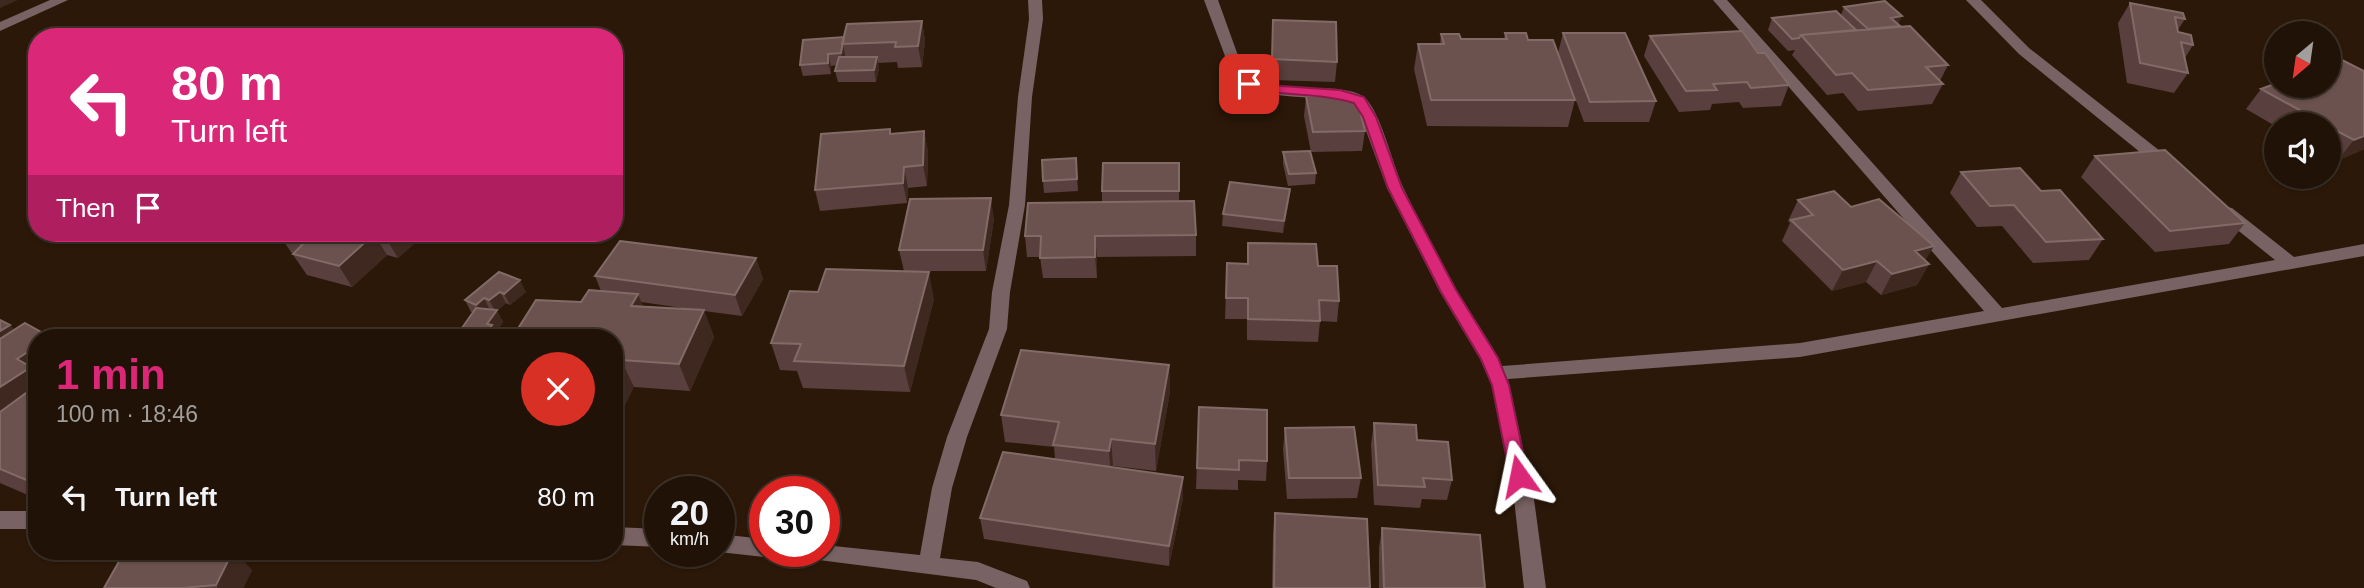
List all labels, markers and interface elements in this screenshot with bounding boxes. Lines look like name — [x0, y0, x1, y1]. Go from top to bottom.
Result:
north arrow — [2264, 21, 2342, 98]
map controls — [2264, 21, 2341, 189]
pin — [1219, 54, 1279, 114]
icon: left — [56, 56, 147, 147]
text: 80 m — [171, 56, 283, 110]
icon: arrive — [1230, 65, 1268, 103]
button: sound — [2264, 112, 2341, 189]
text: Turn left — [171, 113, 287, 149]
icon: arrive — [129, 189, 167, 227]
text: Then — [56, 193, 115, 223]
text: 1 min — [56, 351, 166, 398]
button: close — [521, 352, 595, 426]
text: 100 m · 18:46 — [56, 401, 198, 427]
position arrow — [1482, 439, 1556, 513]
speed limit sign: 30 — [749, 476, 840, 567]
icon: left — [56, 478, 94, 516]
text: Turn left — [115, 482, 217, 512]
text: 80 m — [537, 482, 595, 512]
text: 20 — [670, 493, 709, 532]
text: km/h — [670, 529, 709, 549]

